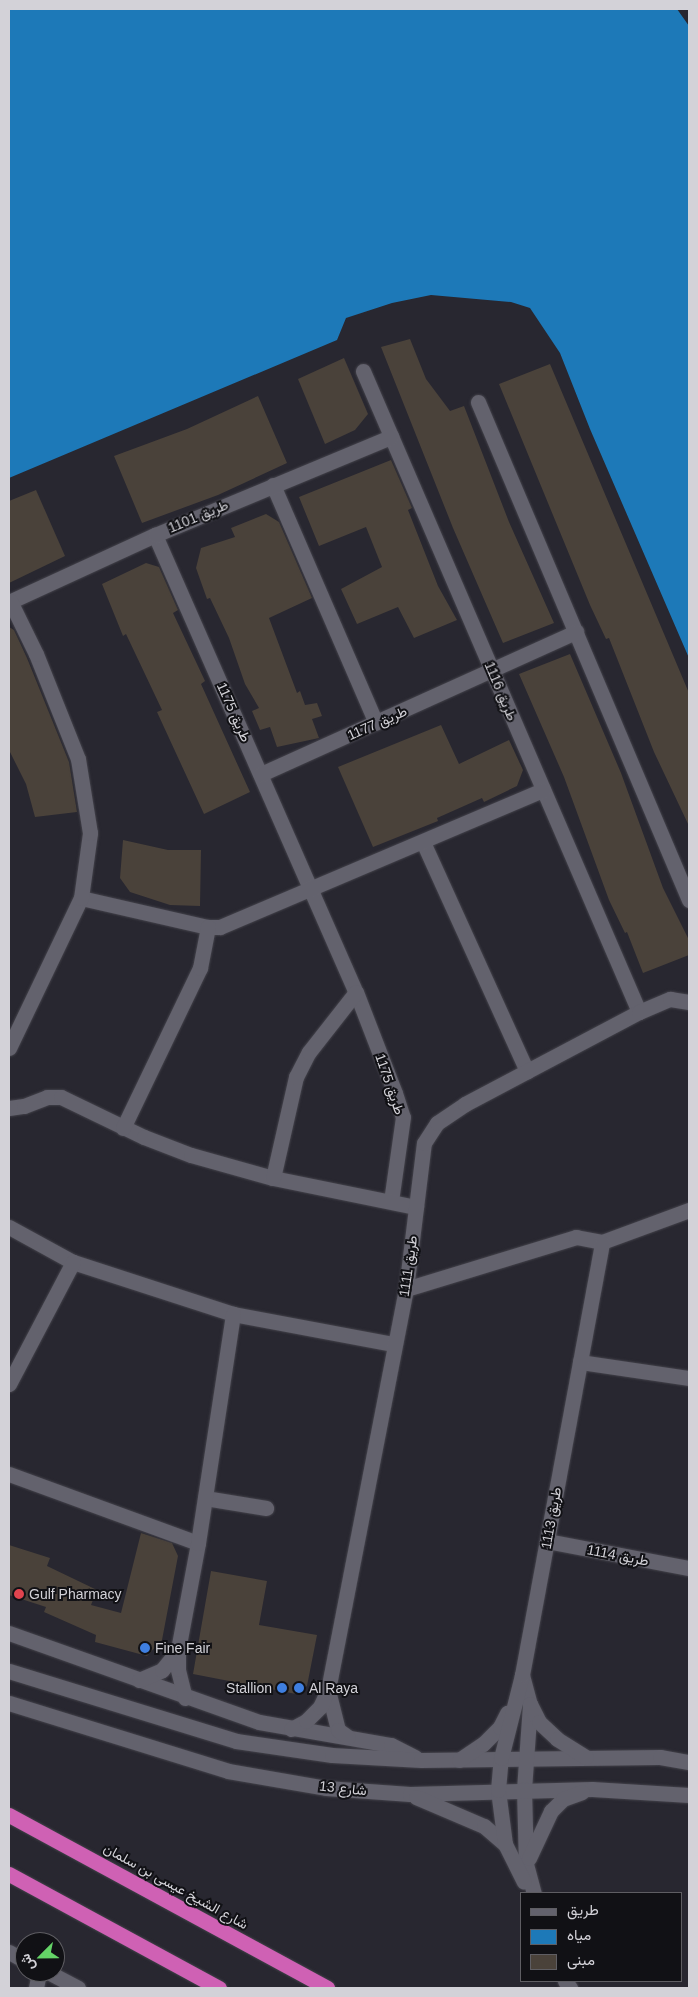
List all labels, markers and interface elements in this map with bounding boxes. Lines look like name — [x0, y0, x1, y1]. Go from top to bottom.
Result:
street label: طريق 1101 — [165, 496, 231, 536]
street label: طريق 1116 — [481, 659, 521, 723]
street label: طريق 1175 — [213, 679, 255, 745]
street label: طريق 1177 — [344, 702, 410, 744]
street label: طريق 1175 — [372, 1051, 408, 1117]
street label: طريق 1111 — [395, 1234, 421, 1298]
street label: طريق 1113 — [537, 1486, 565, 1550]
street label: طريق 1114 — [586, 1541, 650, 1569]
place label: Gulf Pharmacy — [29, 1586, 122, 1602]
marker: Gulf Pharmacy — [13, 1588, 25, 1600]
place label: Fine Fair — [155, 1640, 210, 1656]
marker: Fine Fair — [139, 1642, 151, 1654]
place label: Stallion — [226, 1680, 272, 1696]
place label: Al Raya — [309, 1680, 358, 1696]
marker: Stallion — [276, 1682, 288, 1694]
marker: Al Raya — [293, 1682, 305, 1694]
street label: شارع 13 — [318, 1777, 368, 1799]
street label: شارع الشيخ عيسى بن سلمان — [101, 1839, 251, 1933]
legend — [520, 1892, 683, 1982]
text: طريق — [567, 1901, 599, 1918]
text: مياه — [567, 1926, 591, 1943]
north arrow — [15, 1932, 65, 1982]
text: مبنى — [567, 1951, 595, 1968]
text: ش — [16, 1952, 38, 1973]

